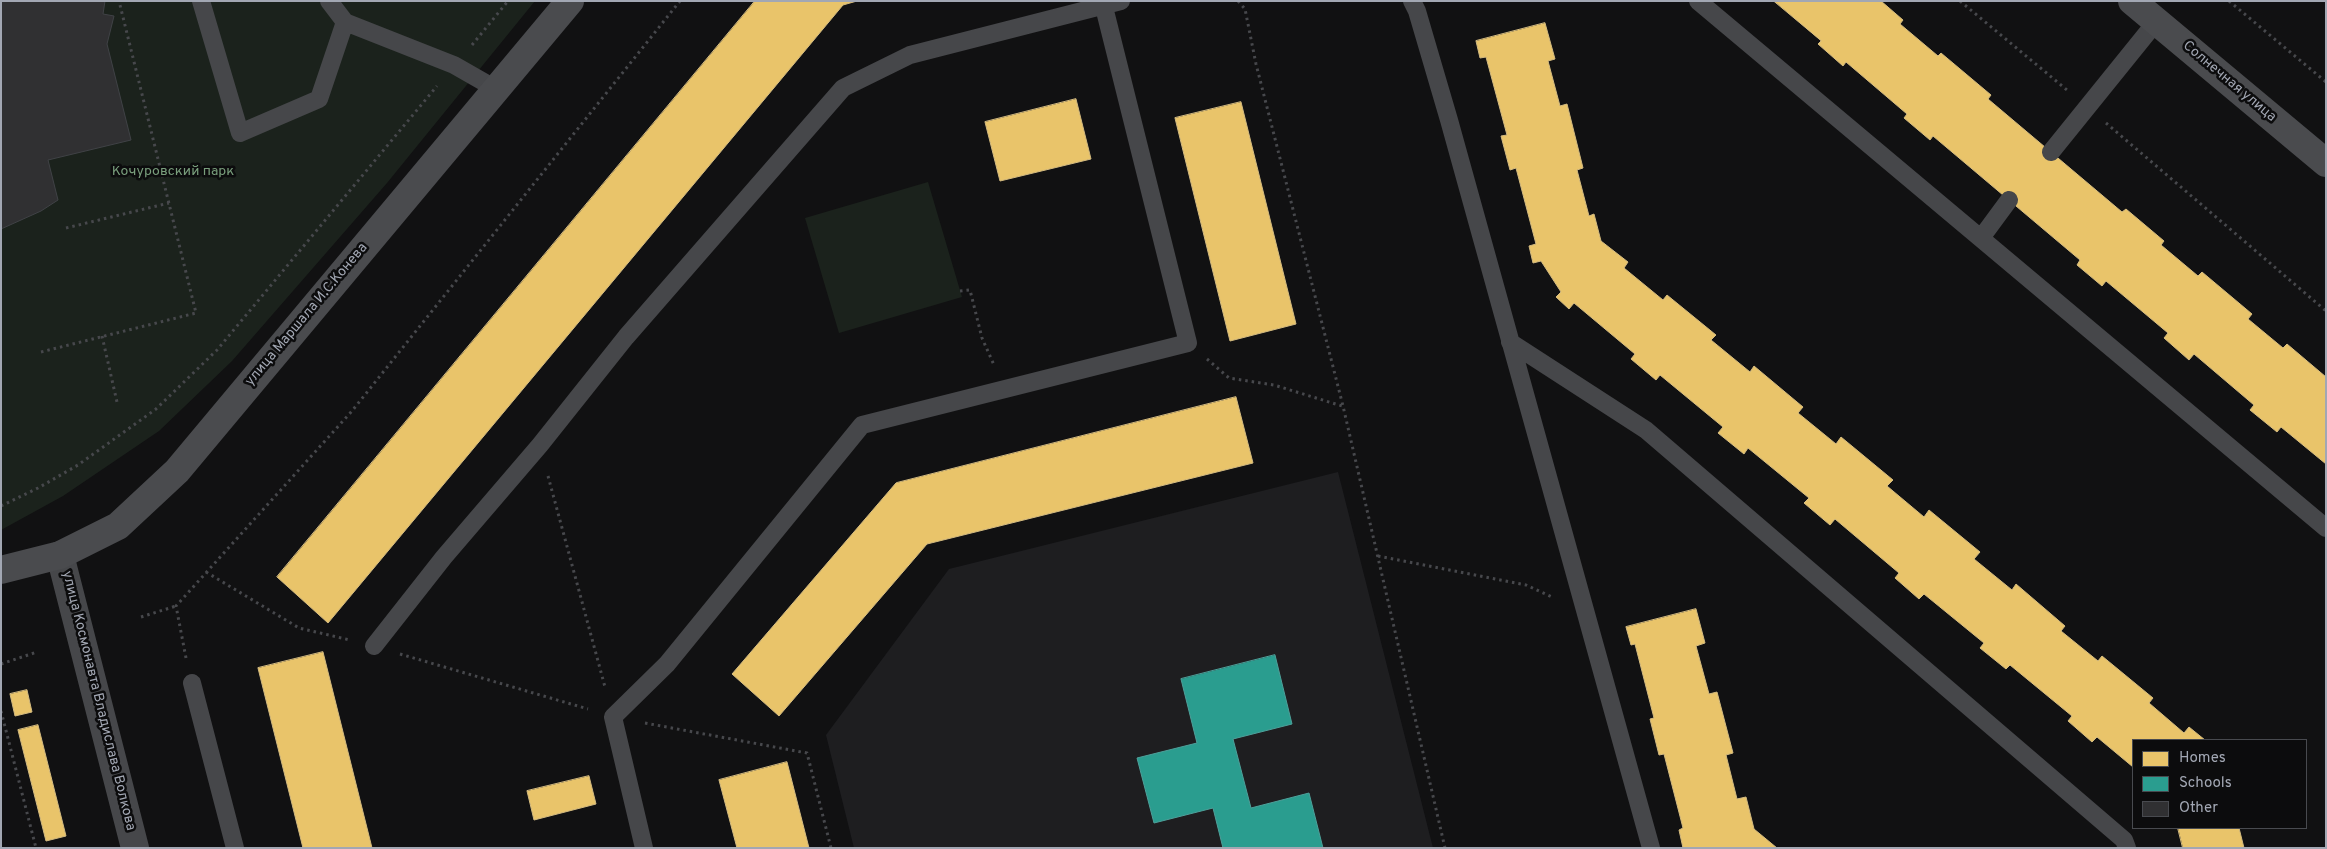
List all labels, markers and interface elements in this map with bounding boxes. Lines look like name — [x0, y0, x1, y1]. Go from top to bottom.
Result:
street label: Солнечная улица — [2179, 38, 2279, 126]
park label: Кочуровский парк — [112, 164, 234, 180]
street label: улица Маршала И.С.Конева — [242, 240, 372, 390]
street label: улица Космонавта Владислава Волкова — [58, 569, 138, 833]
legend — [2132, 739, 2307, 829]
text: Homes — [2179, 749, 2226, 768]
text: Schools — [2179, 774, 2232, 793]
text: Other — [2179, 799, 2218, 818]

